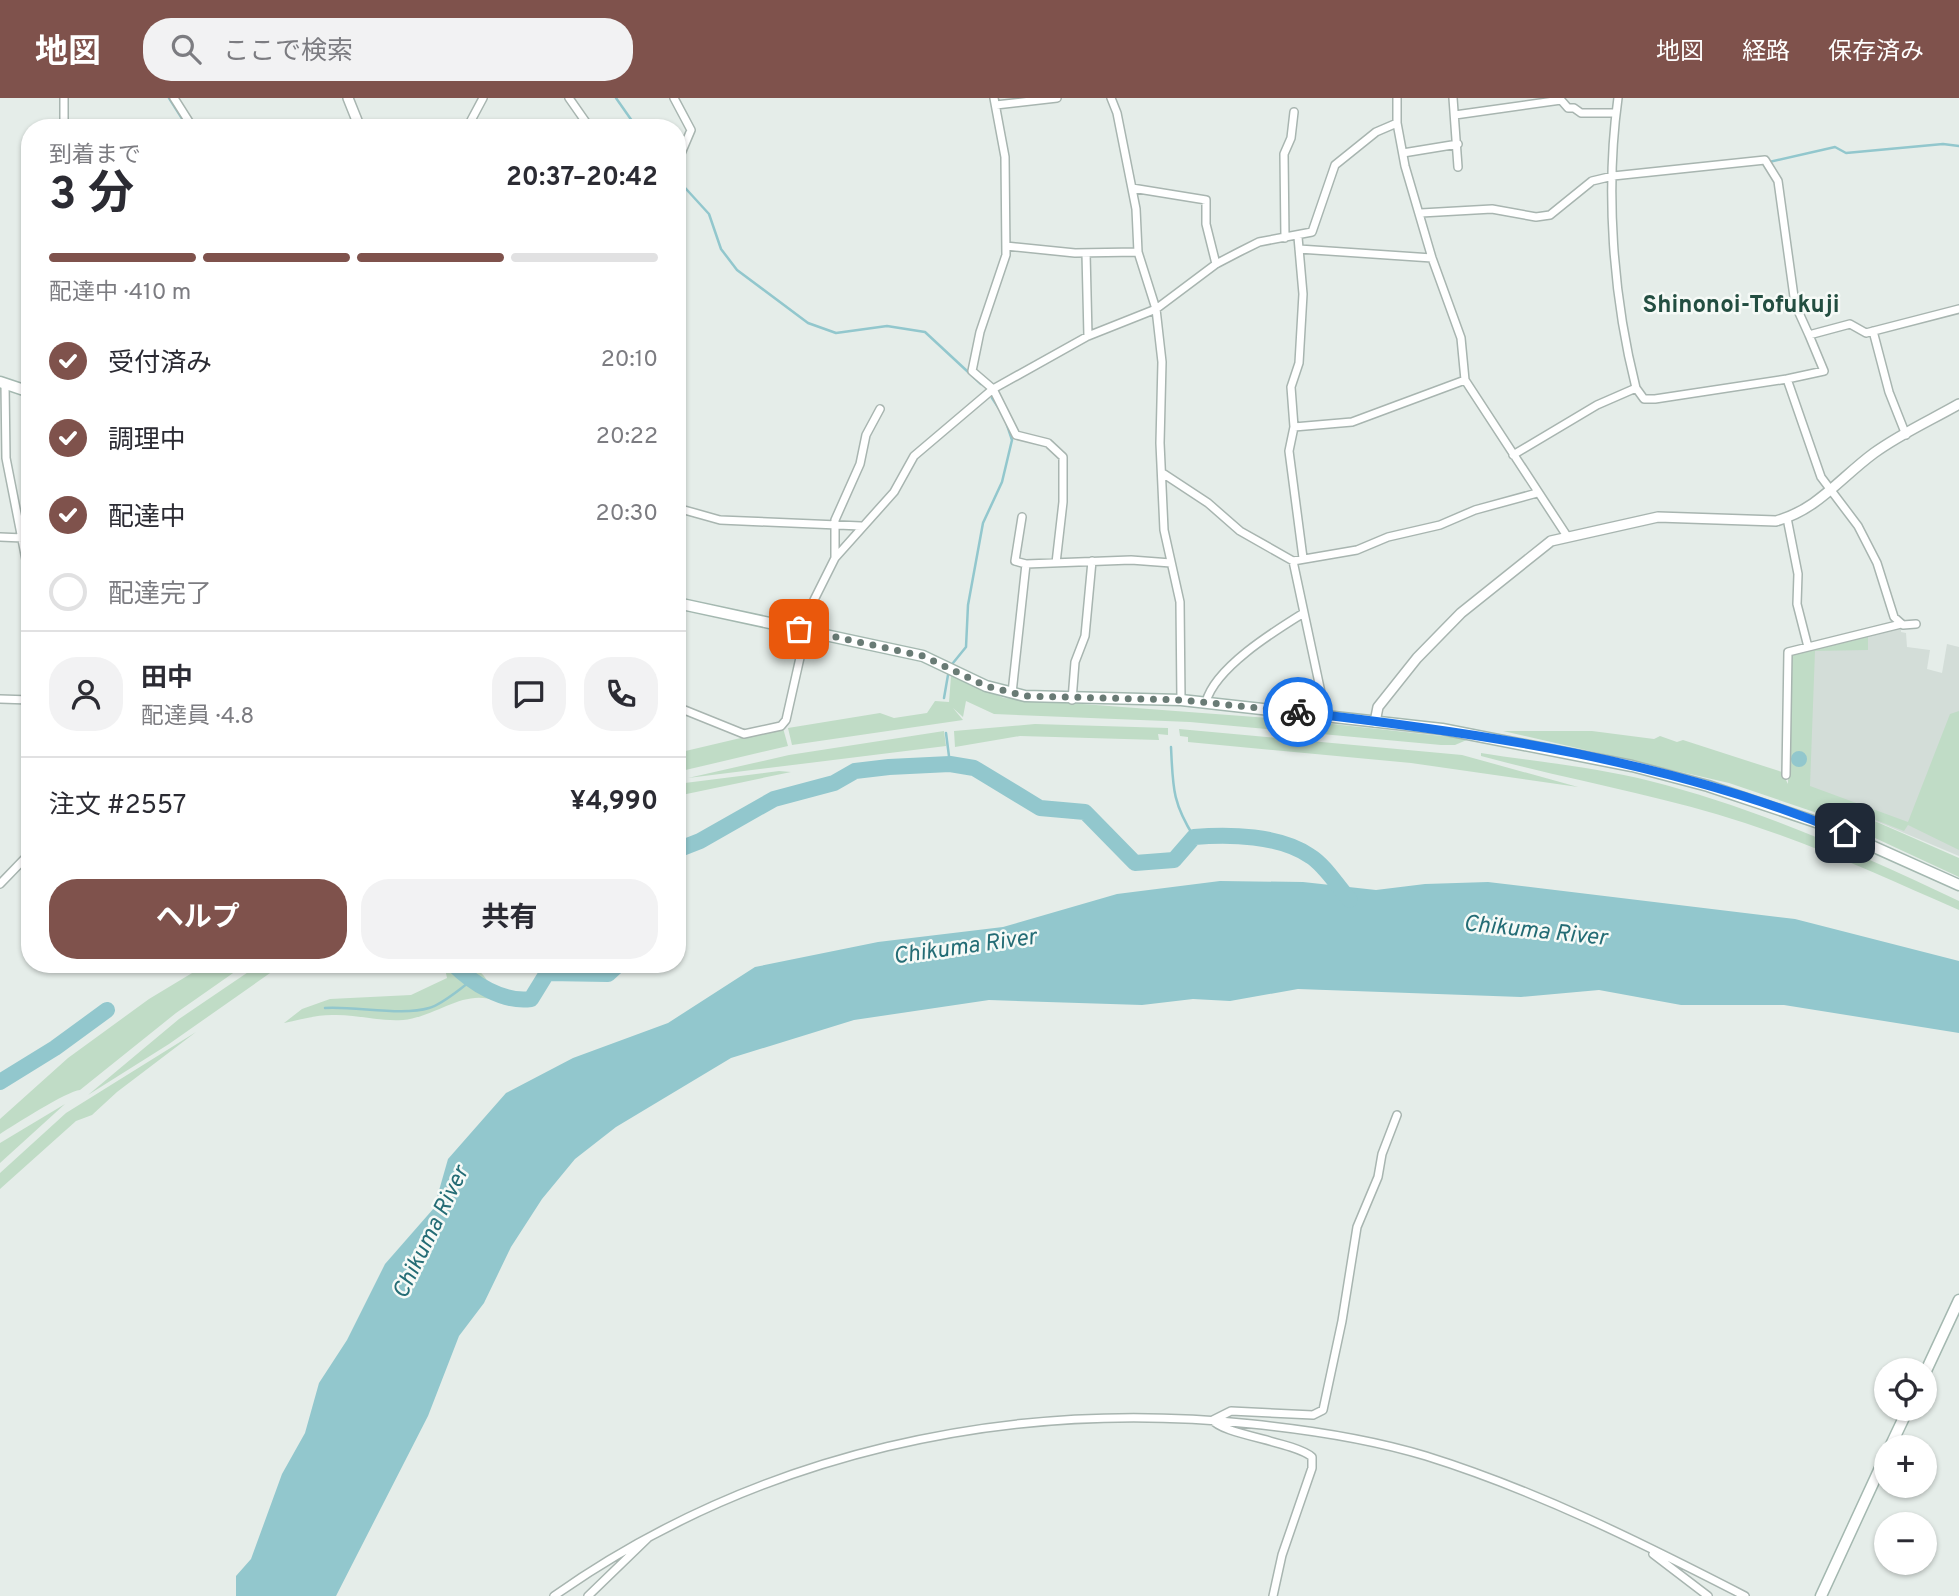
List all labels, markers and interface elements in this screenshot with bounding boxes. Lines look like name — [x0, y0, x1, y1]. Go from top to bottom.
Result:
search box — [143, 18, 633, 81]
icon: search — [167, 30, 205, 68]
text: 地図 — [35, 33, 101, 75]
text: ここで検索 — [223, 36, 353, 69]
text: 地図 — [1656, 38, 1704, 68]
text: 経路 — [1742, 38, 1790, 68]
text: 保存済み — [1828, 38, 1924, 68]
text: 到着まで — [49, 142, 141, 171]
text: 20:37–20:42 — [506, 162, 658, 195]
text: 3 分 — [49, 167, 134, 226]
text: 配達中 · 410 m — [49, 279, 191, 308]
district label: Shinonoi-Tofukuji — [1642, 291, 1840, 321]
icon: check — [49, 342, 87, 380]
text: 20:10 — [601, 346, 658, 375]
text: 受付済み — [108, 348, 212, 381]
icon: check — [49, 419, 87, 457]
text: 20:22 — [596, 423, 658, 452]
text: 調理中 — [108, 425, 186, 458]
icon: check — [49, 496, 87, 534]
text: 20:30 — [596, 500, 658, 529]
text: 配達中 — [108, 502, 186, 535]
text: 配達完了 — [108, 579, 212, 612]
pin — [769, 599, 829, 659]
icon: bag — [780, 610, 818, 648]
button: person — [49, 657, 123, 731]
button: chat — [492, 657, 566, 731]
button: phone — [584, 657, 658, 731]
text: 田中 — [141, 663, 193, 696]
courier — [1263, 677, 1333, 747]
icon: bike — [1279, 693, 1317, 731]
text: 配達員 · 4.8 — [141, 703, 254, 732]
text: ¥4,990 — [570, 786, 658, 819]
text: 注文 #2557 — [49, 790, 186, 823]
pin — [1815, 803, 1875, 863]
icon: home — [1826, 814, 1864, 852]
button: ヘルプ — [49, 879, 347, 959]
button: 共有 — [361, 879, 658, 959]
water label: Chikuma River — [1462, 910, 1610, 954]
water label: Chikuma River — [892, 923, 1041, 972]
water label: Chikuma River — [387, 1160, 478, 1304]
map controls — [1874, 1358, 1937, 1575]
button: locate — [1874, 1358, 1937, 1421]
button: + — [1874, 1435, 1937, 1498]
button: − — [1874, 1512, 1937, 1575]

